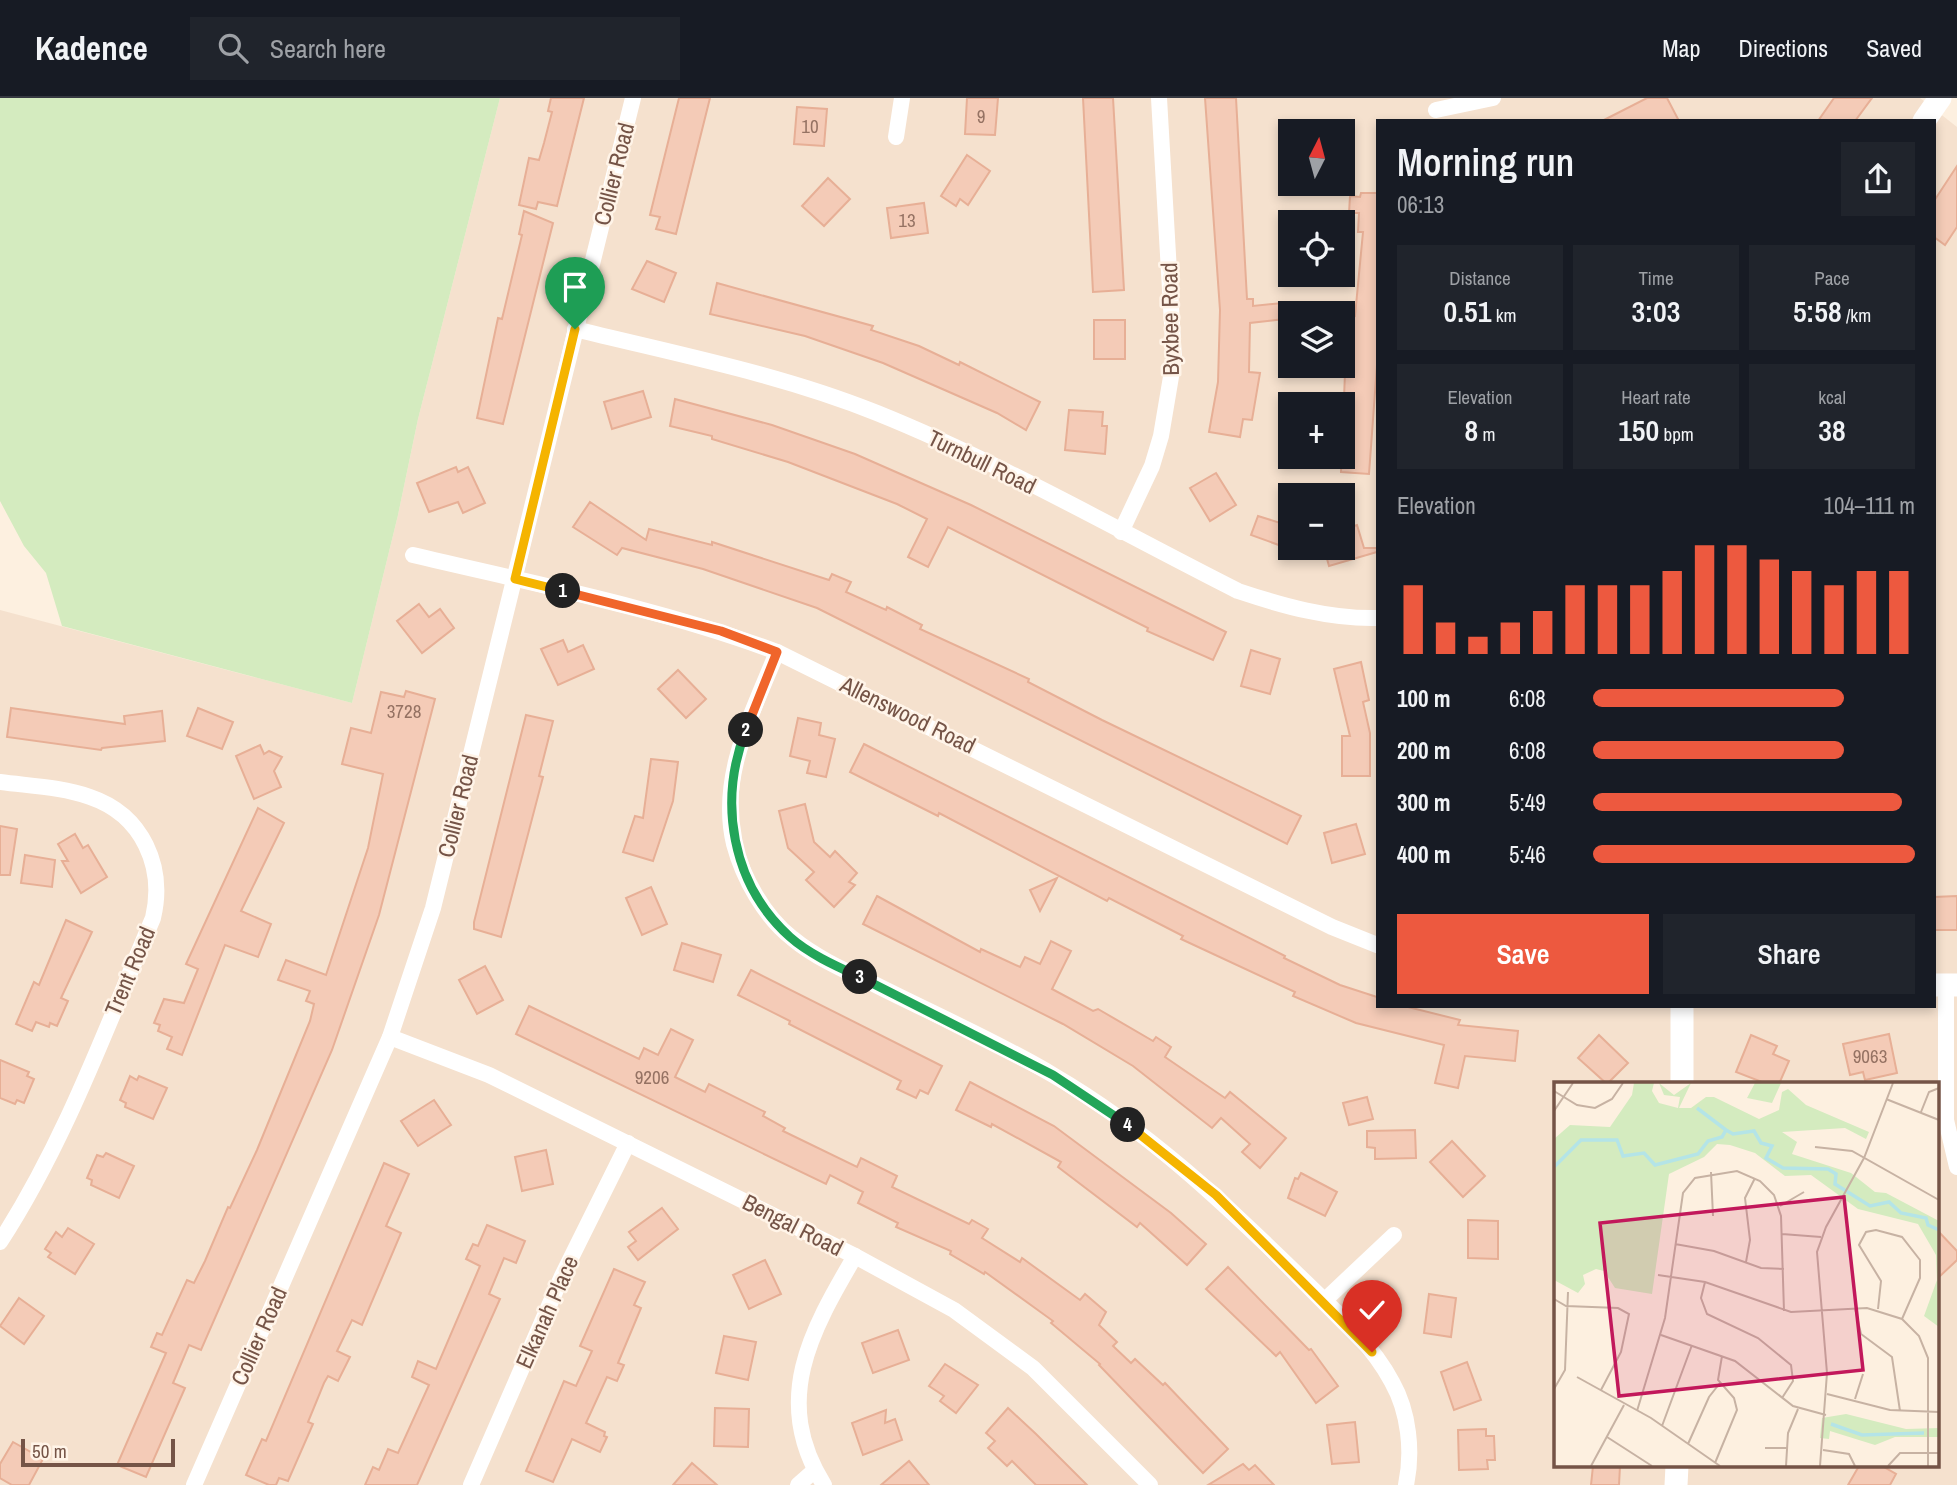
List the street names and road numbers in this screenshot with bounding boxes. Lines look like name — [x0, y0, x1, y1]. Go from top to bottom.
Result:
street label: Collier Road — [586, 119, 641, 228]
street label: Byxbee Road — [1153, 262, 1186, 376]
street label: Turnbull Road — [923, 422, 1042, 501]
street label: Allenswood Road — [835, 668, 981, 761]
street label: Collier Road — [430, 751, 485, 860]
street label: Trent Road — [97, 922, 162, 1020]
street label: Bengal Road — [738, 1186, 849, 1263]
street label: Elkanah Place — [508, 1250, 585, 1373]
street label: Collier Road — [223, 1282, 294, 1390]

